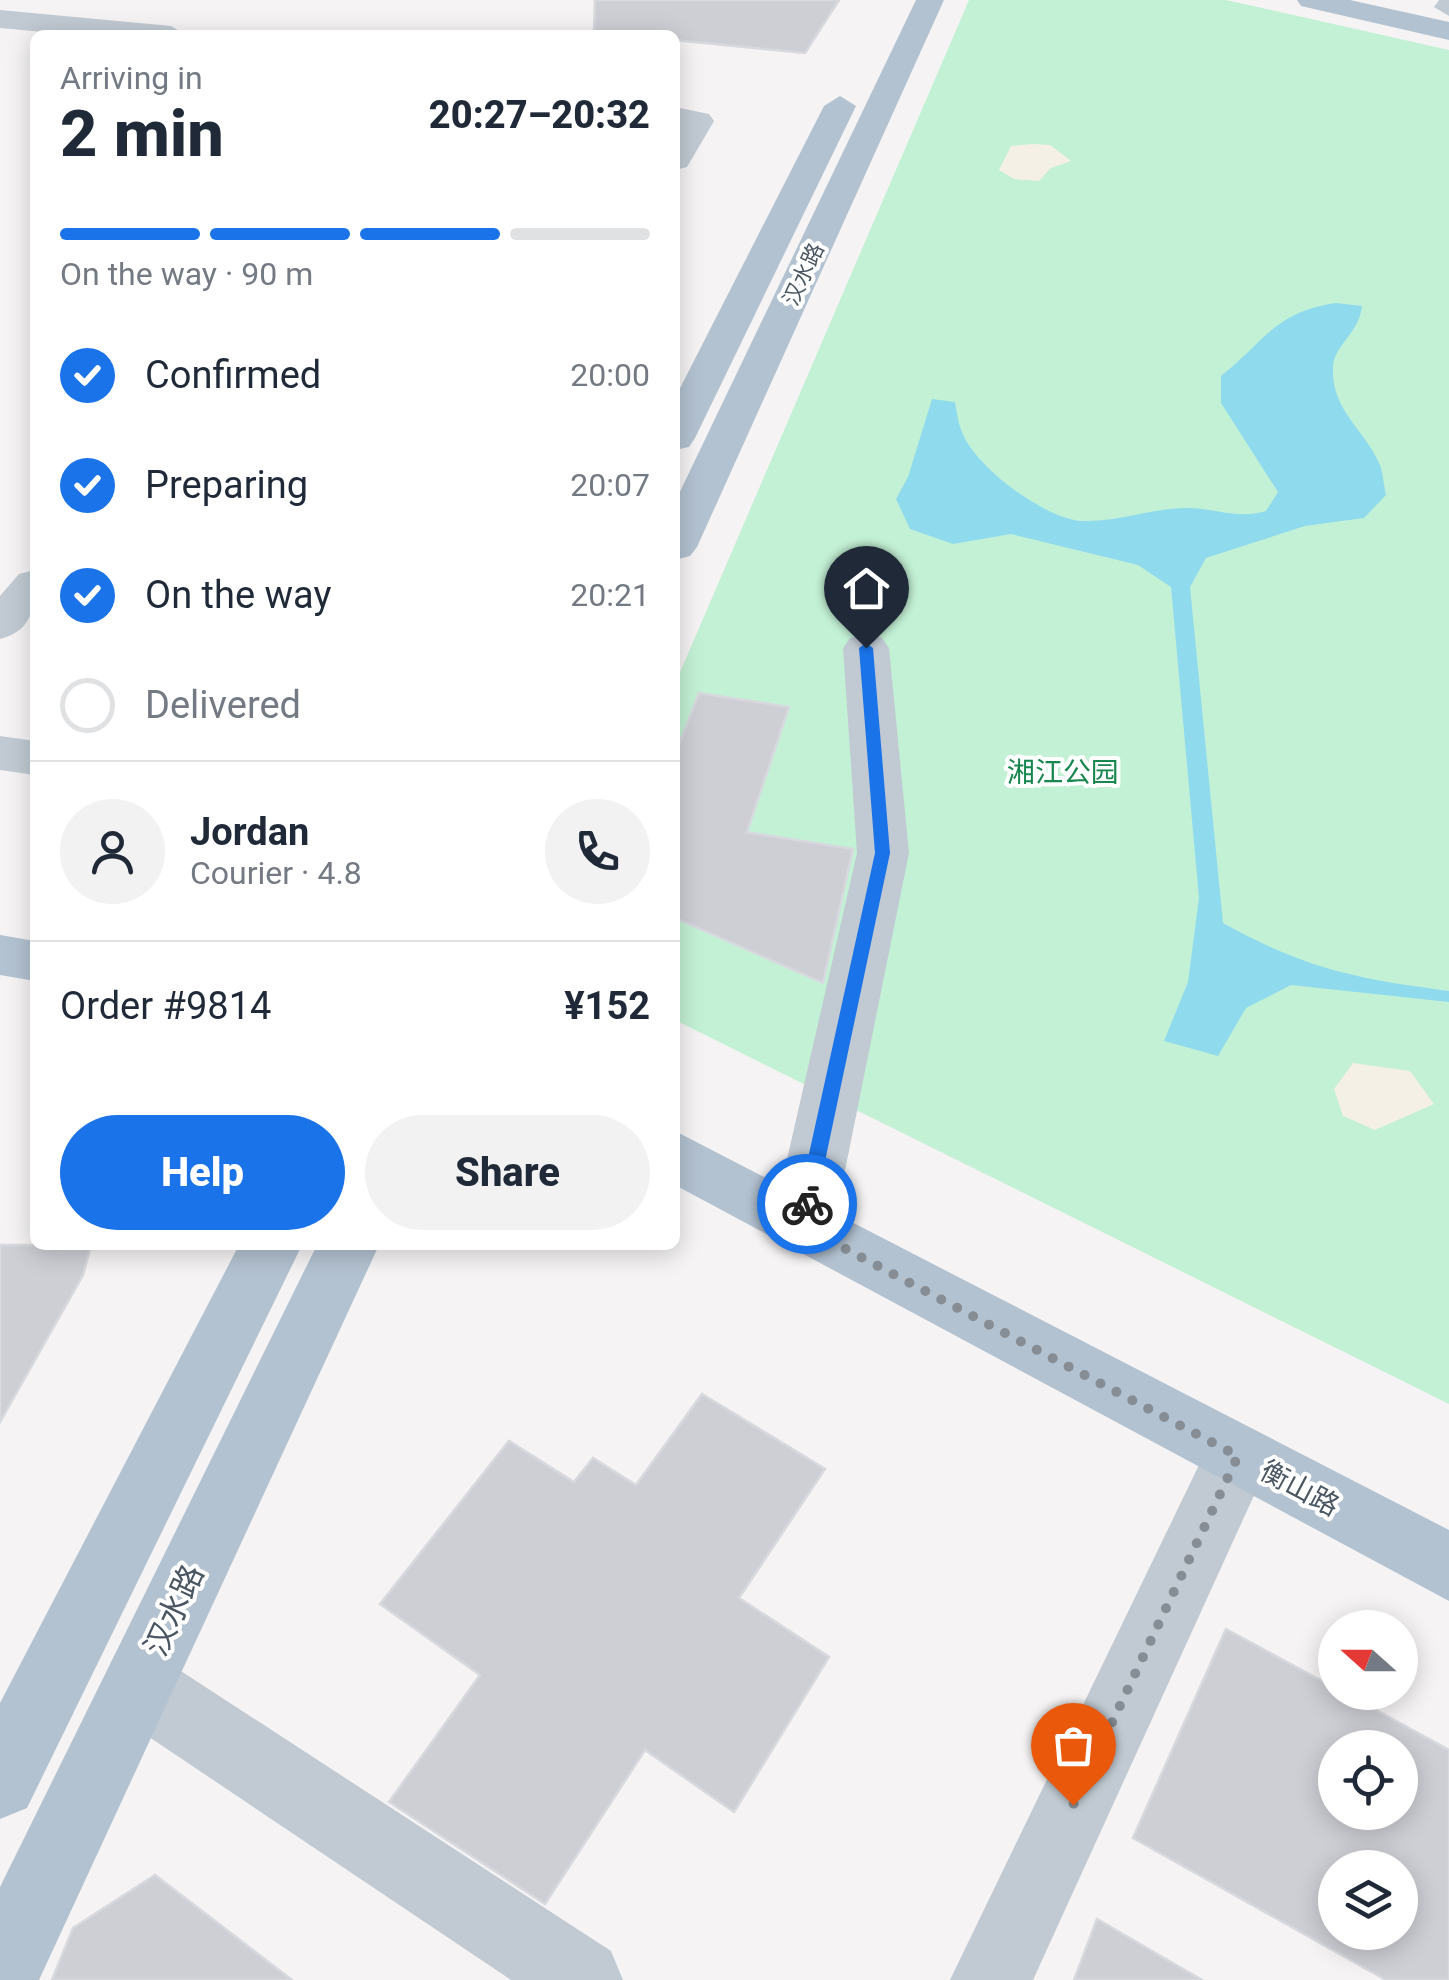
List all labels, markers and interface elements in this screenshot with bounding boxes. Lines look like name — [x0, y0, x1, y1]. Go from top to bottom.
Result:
text: Arriving in — [60, 59, 203, 97]
text: 20:27–20:32 — [429, 93, 650, 137]
text: 2 min — [60, 96, 224, 172]
street label: 汉水路 — [778, 239, 829, 309]
text: On the way · 90 m — [60, 255, 313, 293]
icon: check — [60, 348, 115, 403]
text: Confirmed — [145, 353, 321, 397]
text: 20:00 — [570, 356, 650, 394]
icon: check — [60, 458, 115, 513]
text: Preparing — [145, 463, 308, 507]
text: 20:07 — [570, 466, 650, 504]
pin — [824, 546, 909, 649]
icon: home — [839, 561, 894, 616]
icon: check — [60, 568, 115, 623]
text: On the way — [145, 573, 331, 617]
text: 20:21 — [570, 576, 650, 614]
text: Delivered — [145, 683, 301, 727]
park label: 湘江公园 — [1007, 756, 1119, 789]
button: person — [60, 799, 165, 904]
button: phone — [545, 799, 650, 904]
text: Jordan — [190, 810, 309, 854]
text: Courier · 4.8 — [190, 854, 362, 892]
text: Order #9814 — [60, 984, 271, 1028]
text: ¥152 — [564, 984, 650, 1028]
button: Help — [60, 1115, 345, 1230]
button: Share — [365, 1115, 650, 1230]
courier — [757, 1154, 857, 1254]
icon: bike — [780, 1177, 835, 1232]
street label: 衡山路 — [1255, 1454, 1345, 1523]
street label: 汉水路 — [136, 1558, 212, 1662]
north arrow — [1318, 1610, 1418, 1710]
map controls — [1318, 1610, 1418, 1950]
pin — [1031, 1703, 1116, 1806]
icon: bag — [1046, 1718, 1101, 1773]
button: locate — [1318, 1730, 1418, 1830]
button: layers — [1318, 1850, 1418, 1950]

